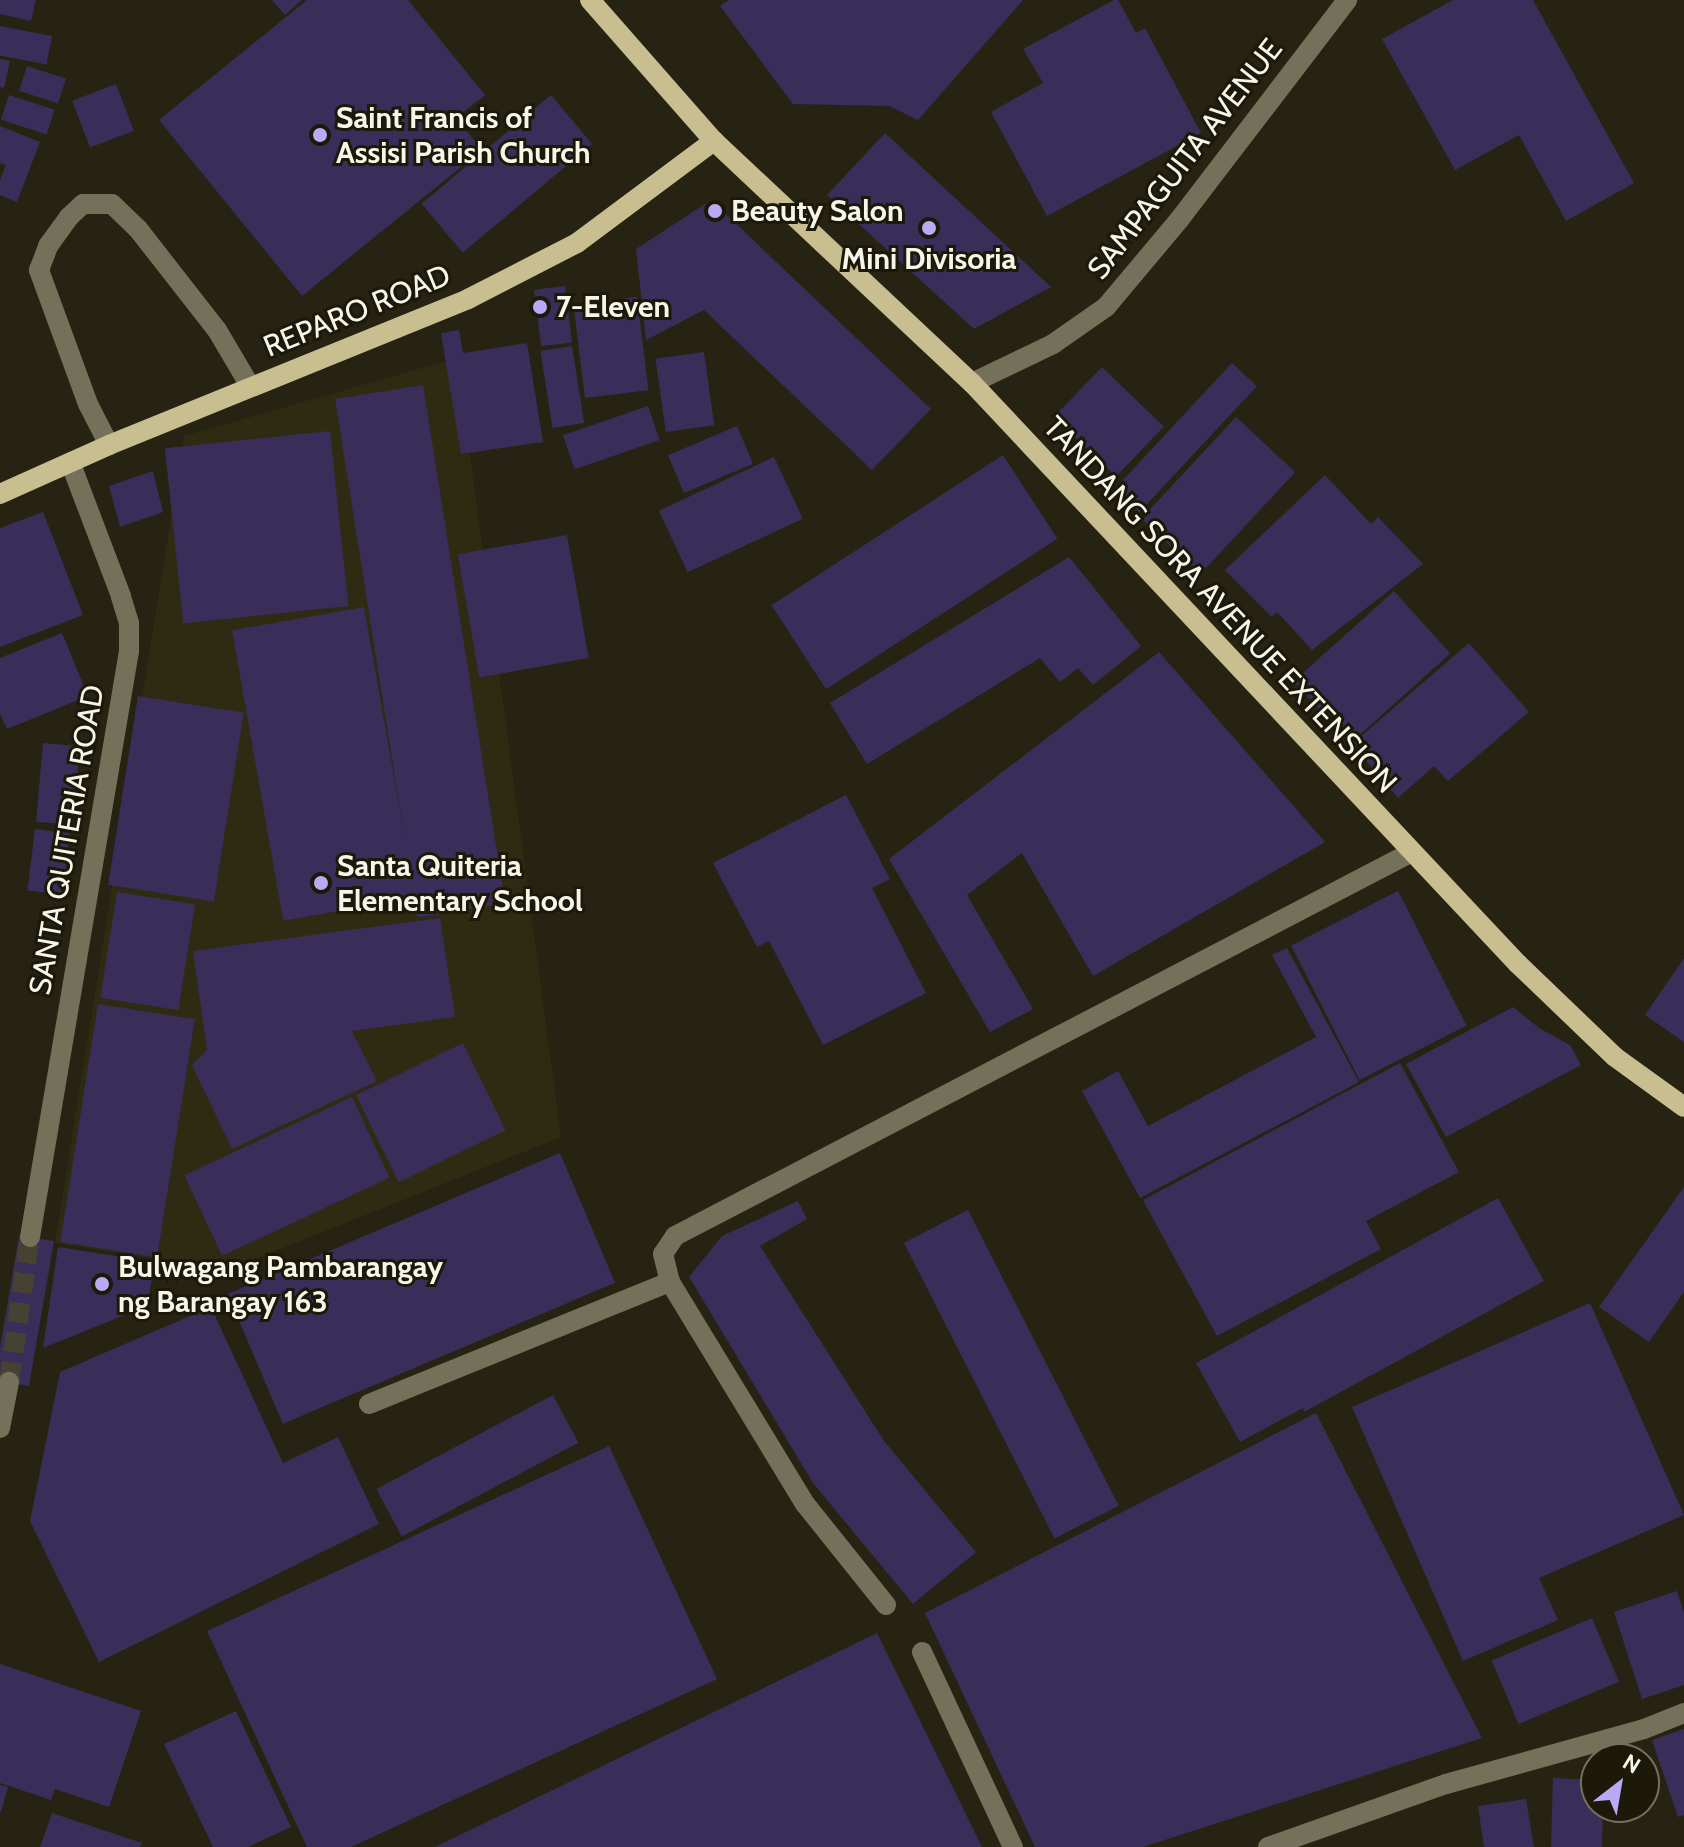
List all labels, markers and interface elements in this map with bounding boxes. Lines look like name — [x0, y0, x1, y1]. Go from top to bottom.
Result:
street label: SAMPAGUITA AVENUE — [1080, 32, 1290, 286]
place label: Saint Francis of Assisi Parish Church — [336, 100, 591, 170]
marker: Saint Francis of Assisi Parish Church — [311, 126, 329, 144]
place label: Beauty Salon — [731, 193, 904, 229]
marker: Beauty Salon — [706, 202, 724, 220]
marker: Mini Divisoria — [920, 219, 938, 237]
place label: Mini Divisoria — [842, 241, 1016, 277]
street label: REPARO ROAD — [258, 257, 456, 365]
place label: 7-Eleven — [556, 289, 670, 325]
marker: 7-Eleven — [531, 298, 549, 316]
street label: TANDANG SORA AVENUE EXTENSION — [1036, 409, 1404, 801]
street label: SANTA QUITERIA ROAD — [22, 682, 112, 998]
place label: Santa Quiteria Elementary School — [337, 848, 583, 918]
marker: Santa Quiteria Elementary School — [312, 874, 330, 892]
place label: Bulwagang Pambarangay ng Barangay 163 — [118, 1249, 443, 1320]
marker: Bulwagang Pambarangay ng Barangay 163 — [93, 1275, 111, 1293]
north arrow — [1580, 1743, 1660, 1823]
text: N — [1618, 1748, 1645, 1779]

